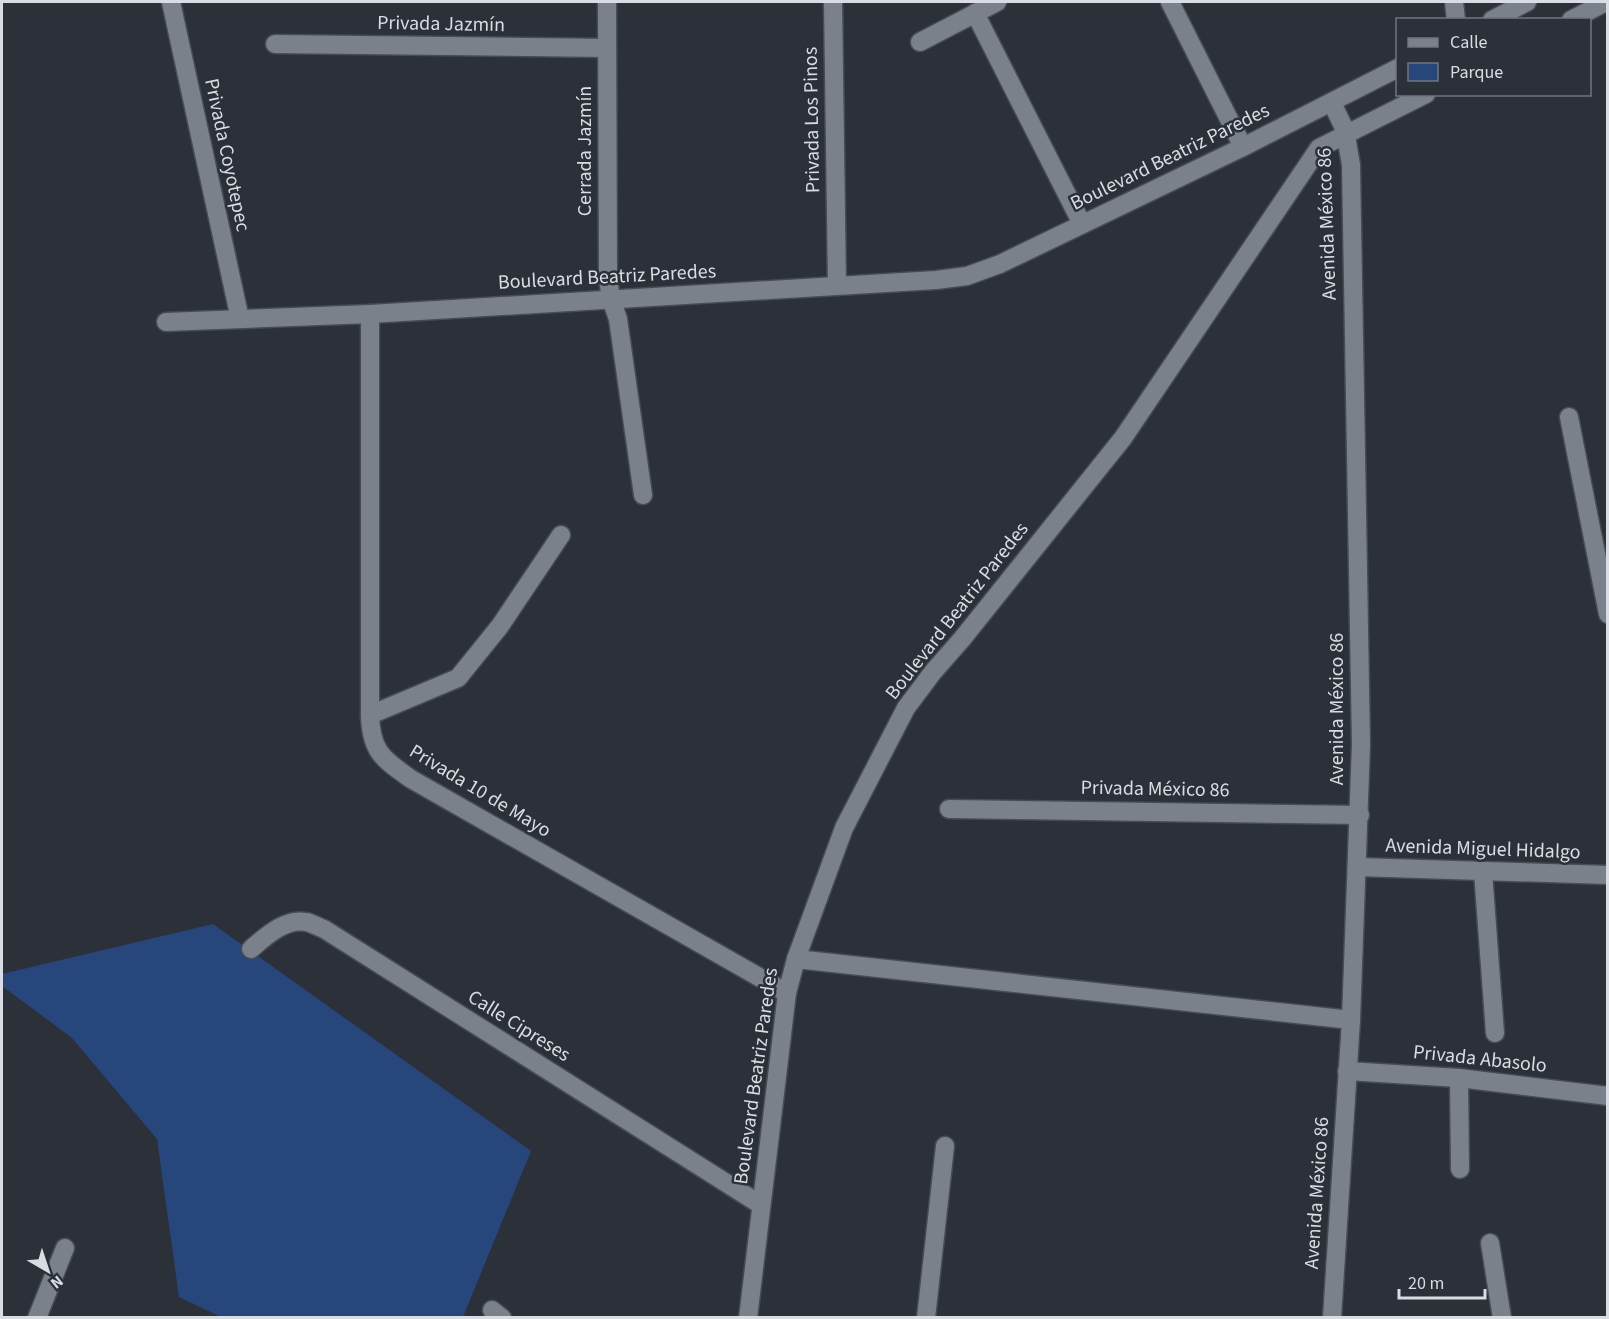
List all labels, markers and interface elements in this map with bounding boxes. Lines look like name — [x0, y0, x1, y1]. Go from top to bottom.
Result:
street label: Privada Jazmín — [377, 9, 505, 39]
legend — [1396, 18, 1591, 96]
text: Calle — [1450, 30, 1488, 55]
street label: Privada Los Pinos — [797, 47, 827, 193]
text: Parque — [1450, 60, 1503, 85]
street label: Privada Coyotepec — [197, 76, 257, 234]
street label: Cerrada Jazmín — [571, 86, 599, 216]
street label: Boulevard Beatriz Paredes — [1066, 97, 1274, 217]
street label: Avenida México 86 — [1310, 147, 1344, 301]
street label: Boulevard Beatriz Paredes — [497, 257, 717, 297]
street label: Boulevard Beatriz Paredes — [879, 516, 1035, 706]
street label: Avenida México 86 — [1323, 633, 1351, 785]
street label: Privada 10 de Mayo — [404, 738, 556, 844]
street label: Privada México 86 — [1080, 774, 1230, 804]
street label: Avenida Miguel Hidalgo — [1385, 832, 1581, 866]
street label: Boulevard Beatriz Paredes — [727, 966, 785, 1186]
street label: Calle Cipreses — [462, 983, 576, 1069]
street label: Privada Abasolo — [1412, 1038, 1548, 1080]
street label: Avenida México 86 — [1298, 1116, 1336, 1270]
north arrow — [18, 1241, 78, 1301]
scale bar — [1399, 1262, 1484, 1300]
text: N — [46, 1270, 68, 1294]
text: 20 m — [1408, 1271, 1444, 1296]

